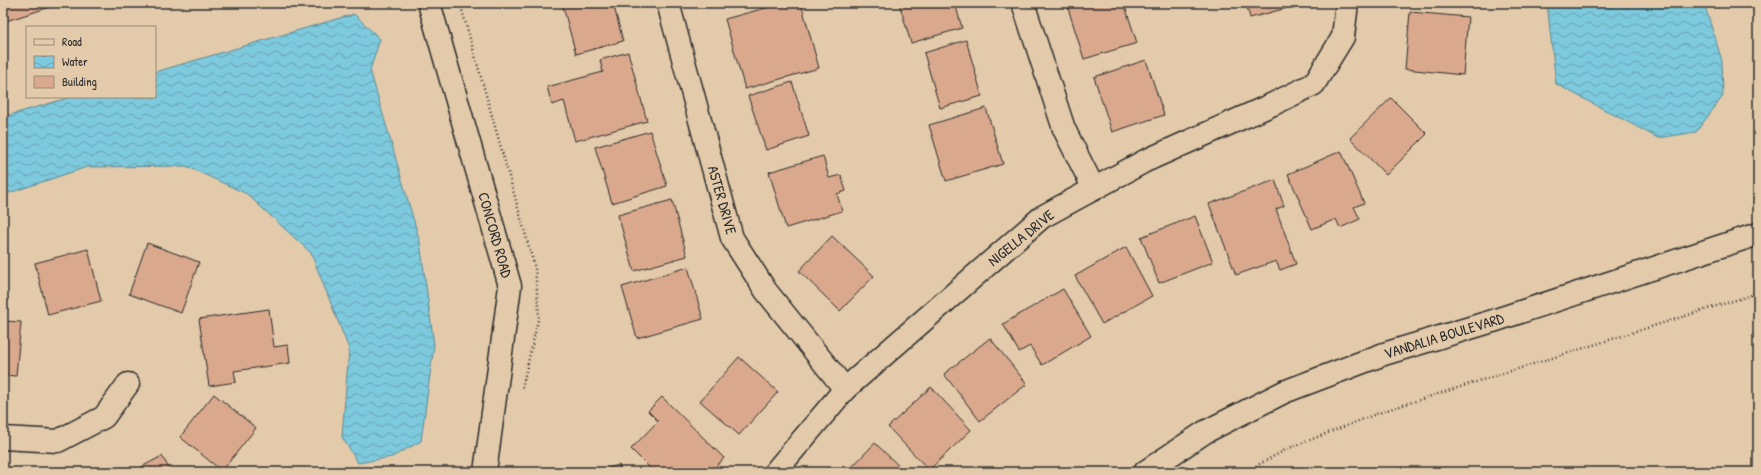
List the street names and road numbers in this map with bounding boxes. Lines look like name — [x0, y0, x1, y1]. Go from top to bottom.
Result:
street label: ASTER DRIVE — [703, 163, 742, 237]
street label: CONCORD ROAD — [473, 190, 518, 281]
street label: NIGELLA DRIVE — [983, 204, 1059, 271]
street label: VANDALIA BOULEVARD — [1381, 307, 1507, 364]

